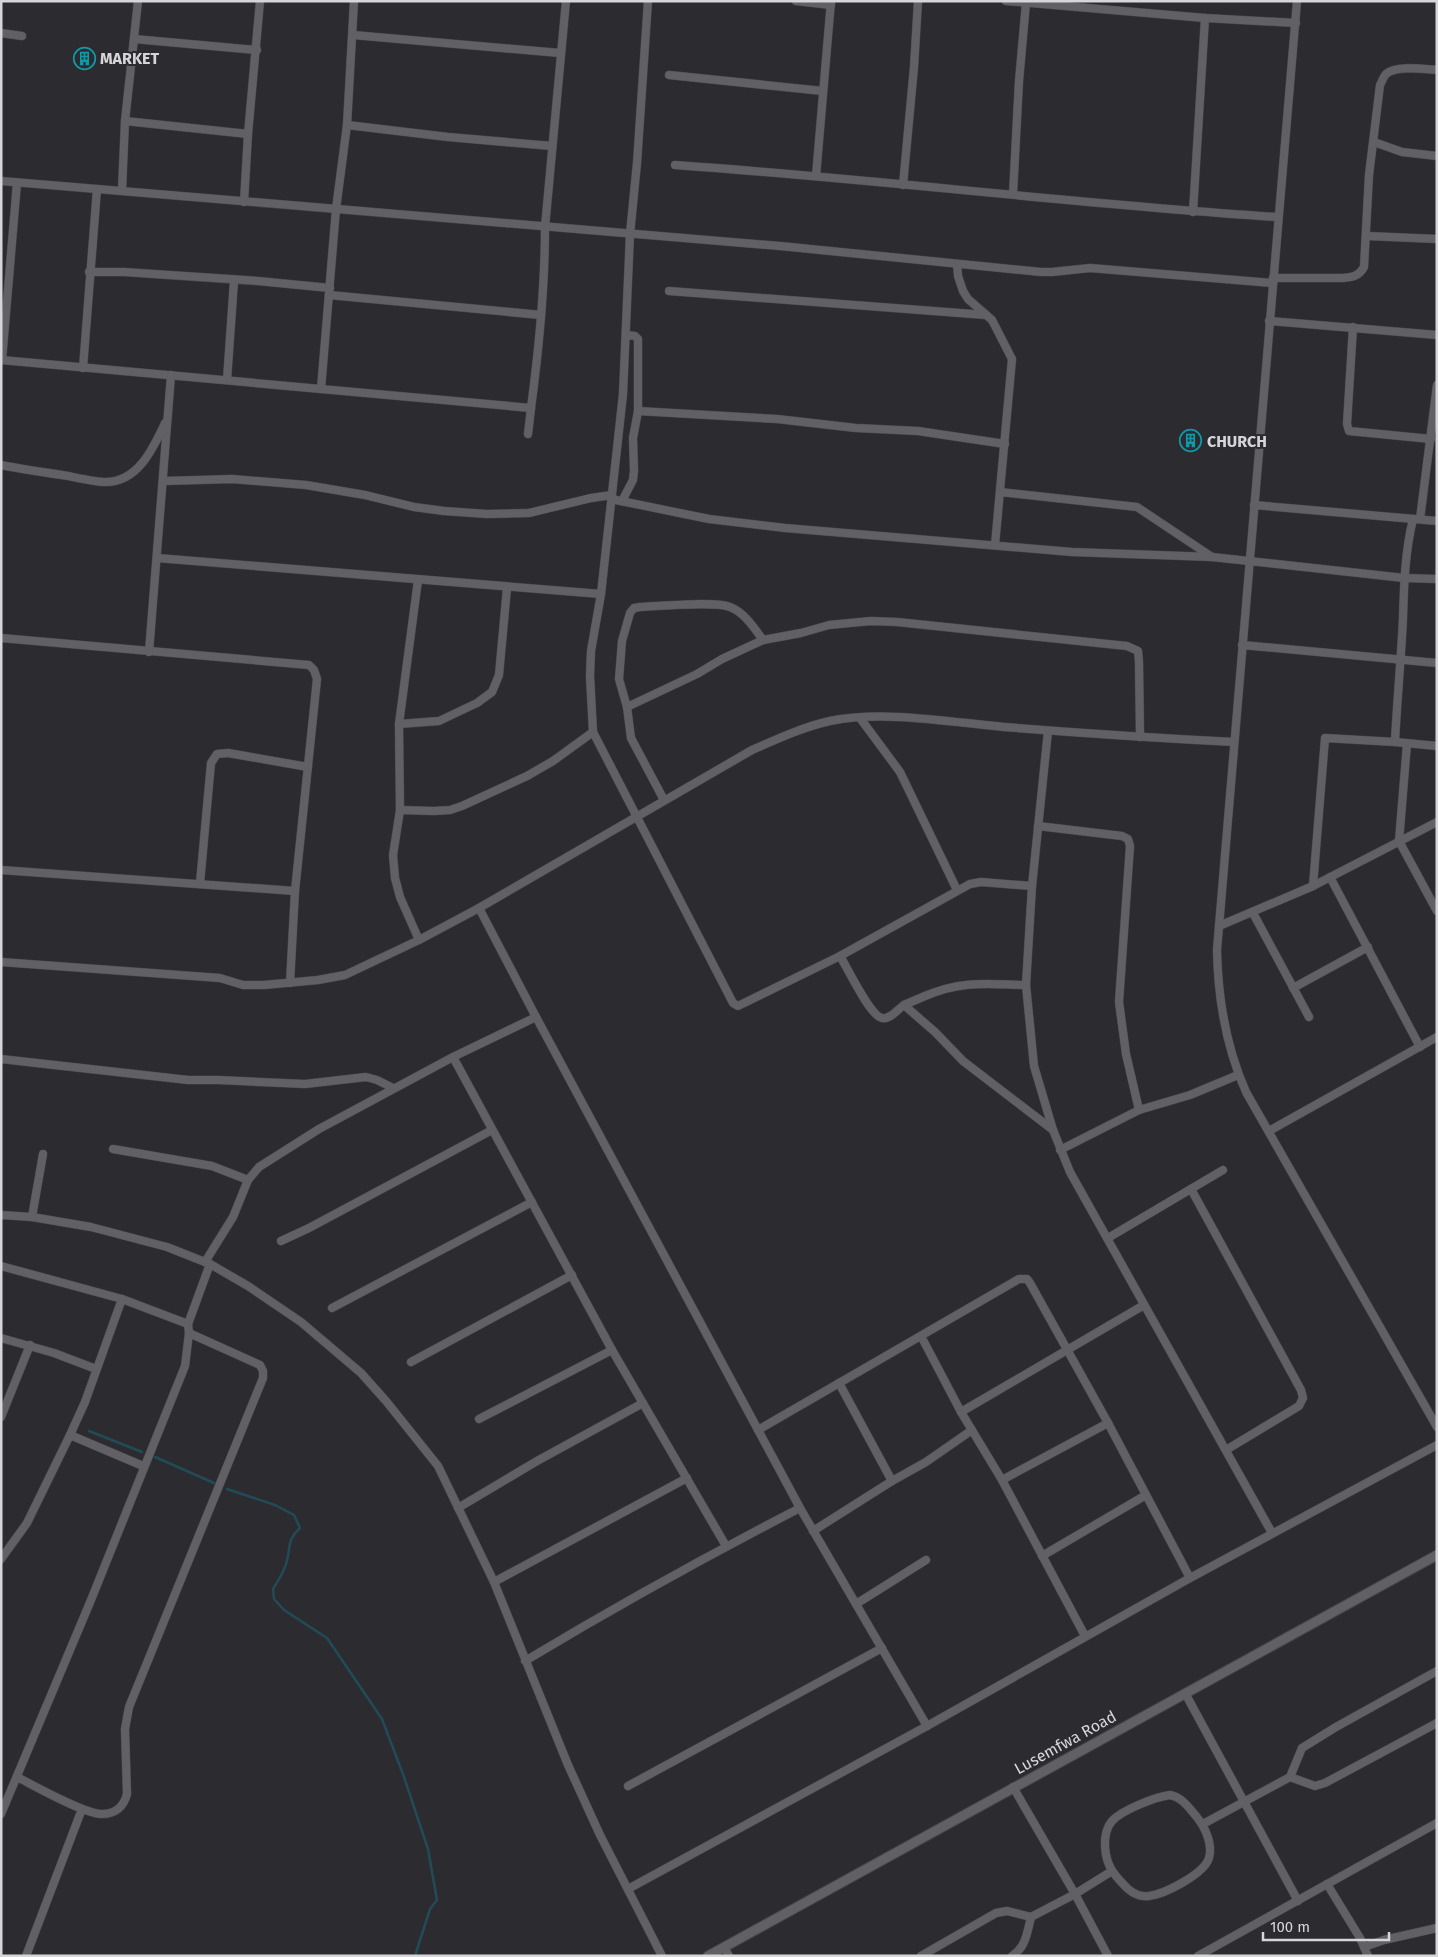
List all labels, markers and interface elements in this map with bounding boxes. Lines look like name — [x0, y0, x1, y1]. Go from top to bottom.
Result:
building icon: MARKET — [72, 46, 96, 70]
place label: MARKET — [100, 49, 159, 68]
building icon: CHURCH — [1179, 429, 1203, 453]
place label: CHURCH — [1207, 432, 1267, 451]
street label: Lusemfwa Road — [1011, 1707, 1119, 1778]
scale bar — [1263, 1910, 1389, 1942]
text: 100 m — [1270, 1918, 1310, 1936]

